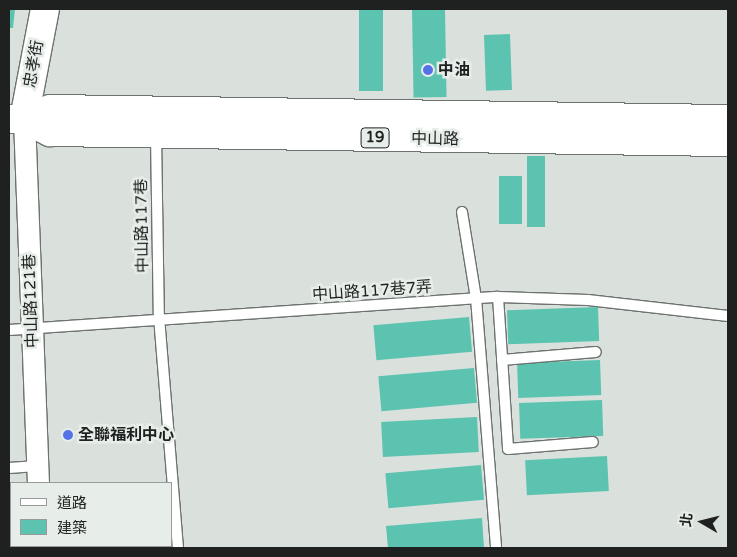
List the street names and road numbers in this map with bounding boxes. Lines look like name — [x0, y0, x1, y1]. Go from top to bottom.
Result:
street label: 忠孝街 — [20, 39, 48, 89]
road number: 19 — [360, 126, 390, 150]
street label: 中山路 — [411, 129, 459, 149]
street label: 中山路117巷 — [132, 179, 152, 273]
street label: 中山路121巷 — [20, 254, 42, 348]
street label: 中山路117巷7弄 — [311, 277, 433, 305]

